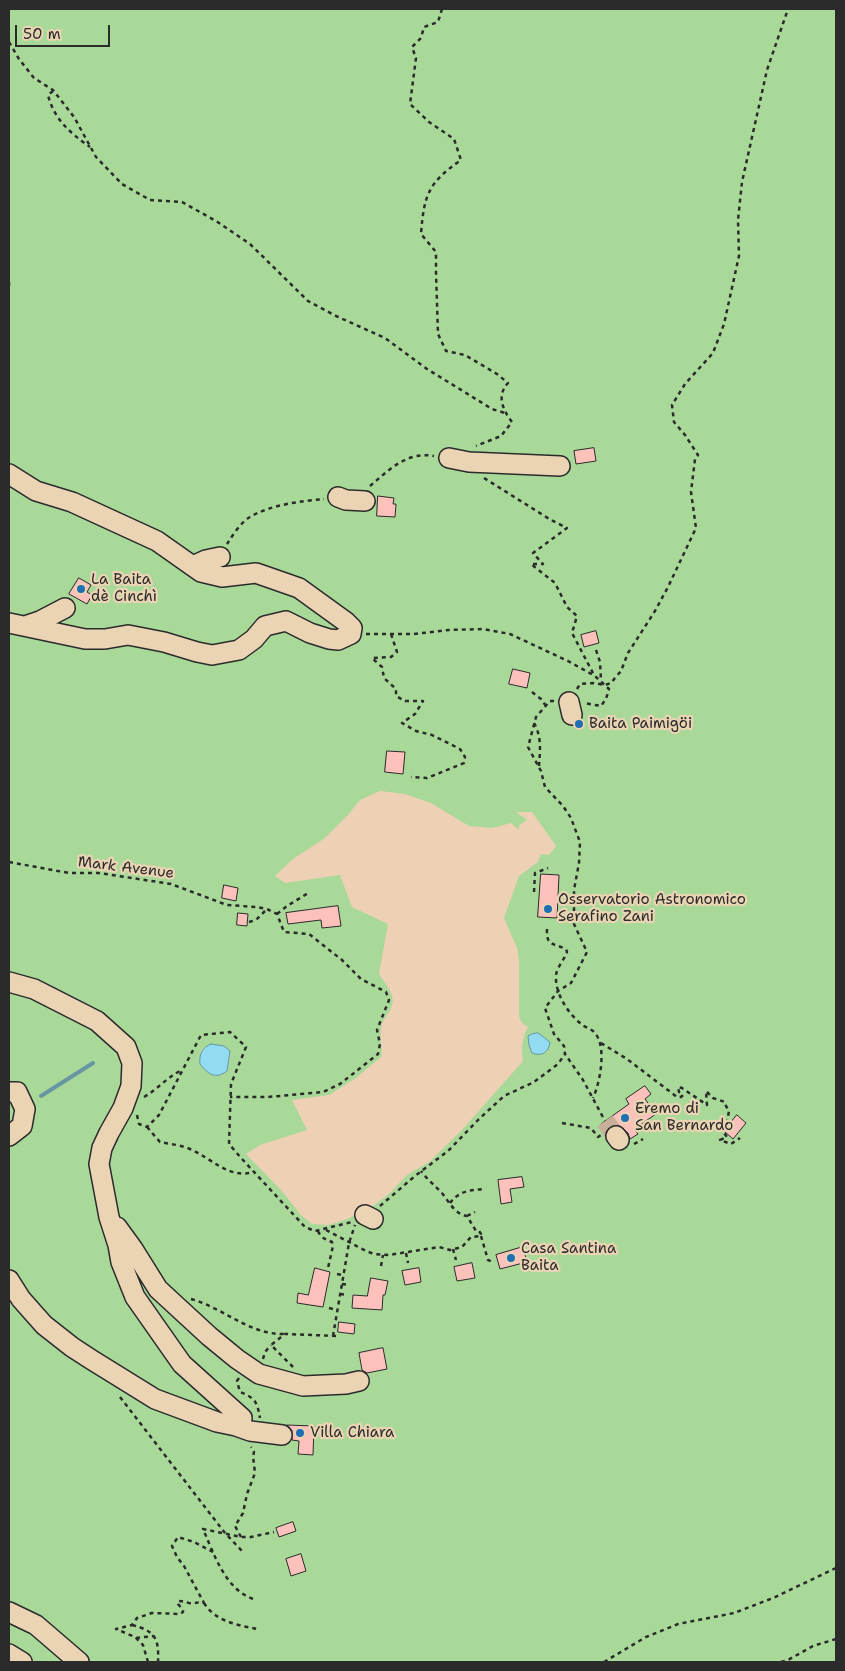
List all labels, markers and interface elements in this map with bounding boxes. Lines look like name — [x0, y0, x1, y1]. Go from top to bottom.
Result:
scale bar — [18, 15, 112, 47]
text: 50 m — [23, 24, 61, 44]
place label: La Baita dè Cinchì — [91, 571, 157, 606]
marker: La Baita dè Cinchì — [75, 583, 87, 595]
place label: Baita Paimigöi — [589, 715, 692, 733]
marker: Baita Paimigöi — [573, 718, 585, 730]
street label: Mark Avenue — [77, 853, 175, 883]
place label: Osservatorio Astronomico Serafino Zani — [558, 891, 746, 926]
marker: Osservatorio Astronomico Serafino Zani — [542, 903, 554, 915]
place label: Eremo di San Bernardo — [635, 1100, 733, 1135]
marker: Eremo di San Bernardo — [619, 1112, 631, 1124]
place label: Casa Santina Baita — [521, 1240, 616, 1275]
marker: Casa Santina Baita — [505, 1252, 517, 1264]
place label: Villa Chiara — [310, 1424, 394, 1442]
marker: Villa Chiara — [294, 1427, 306, 1439]

